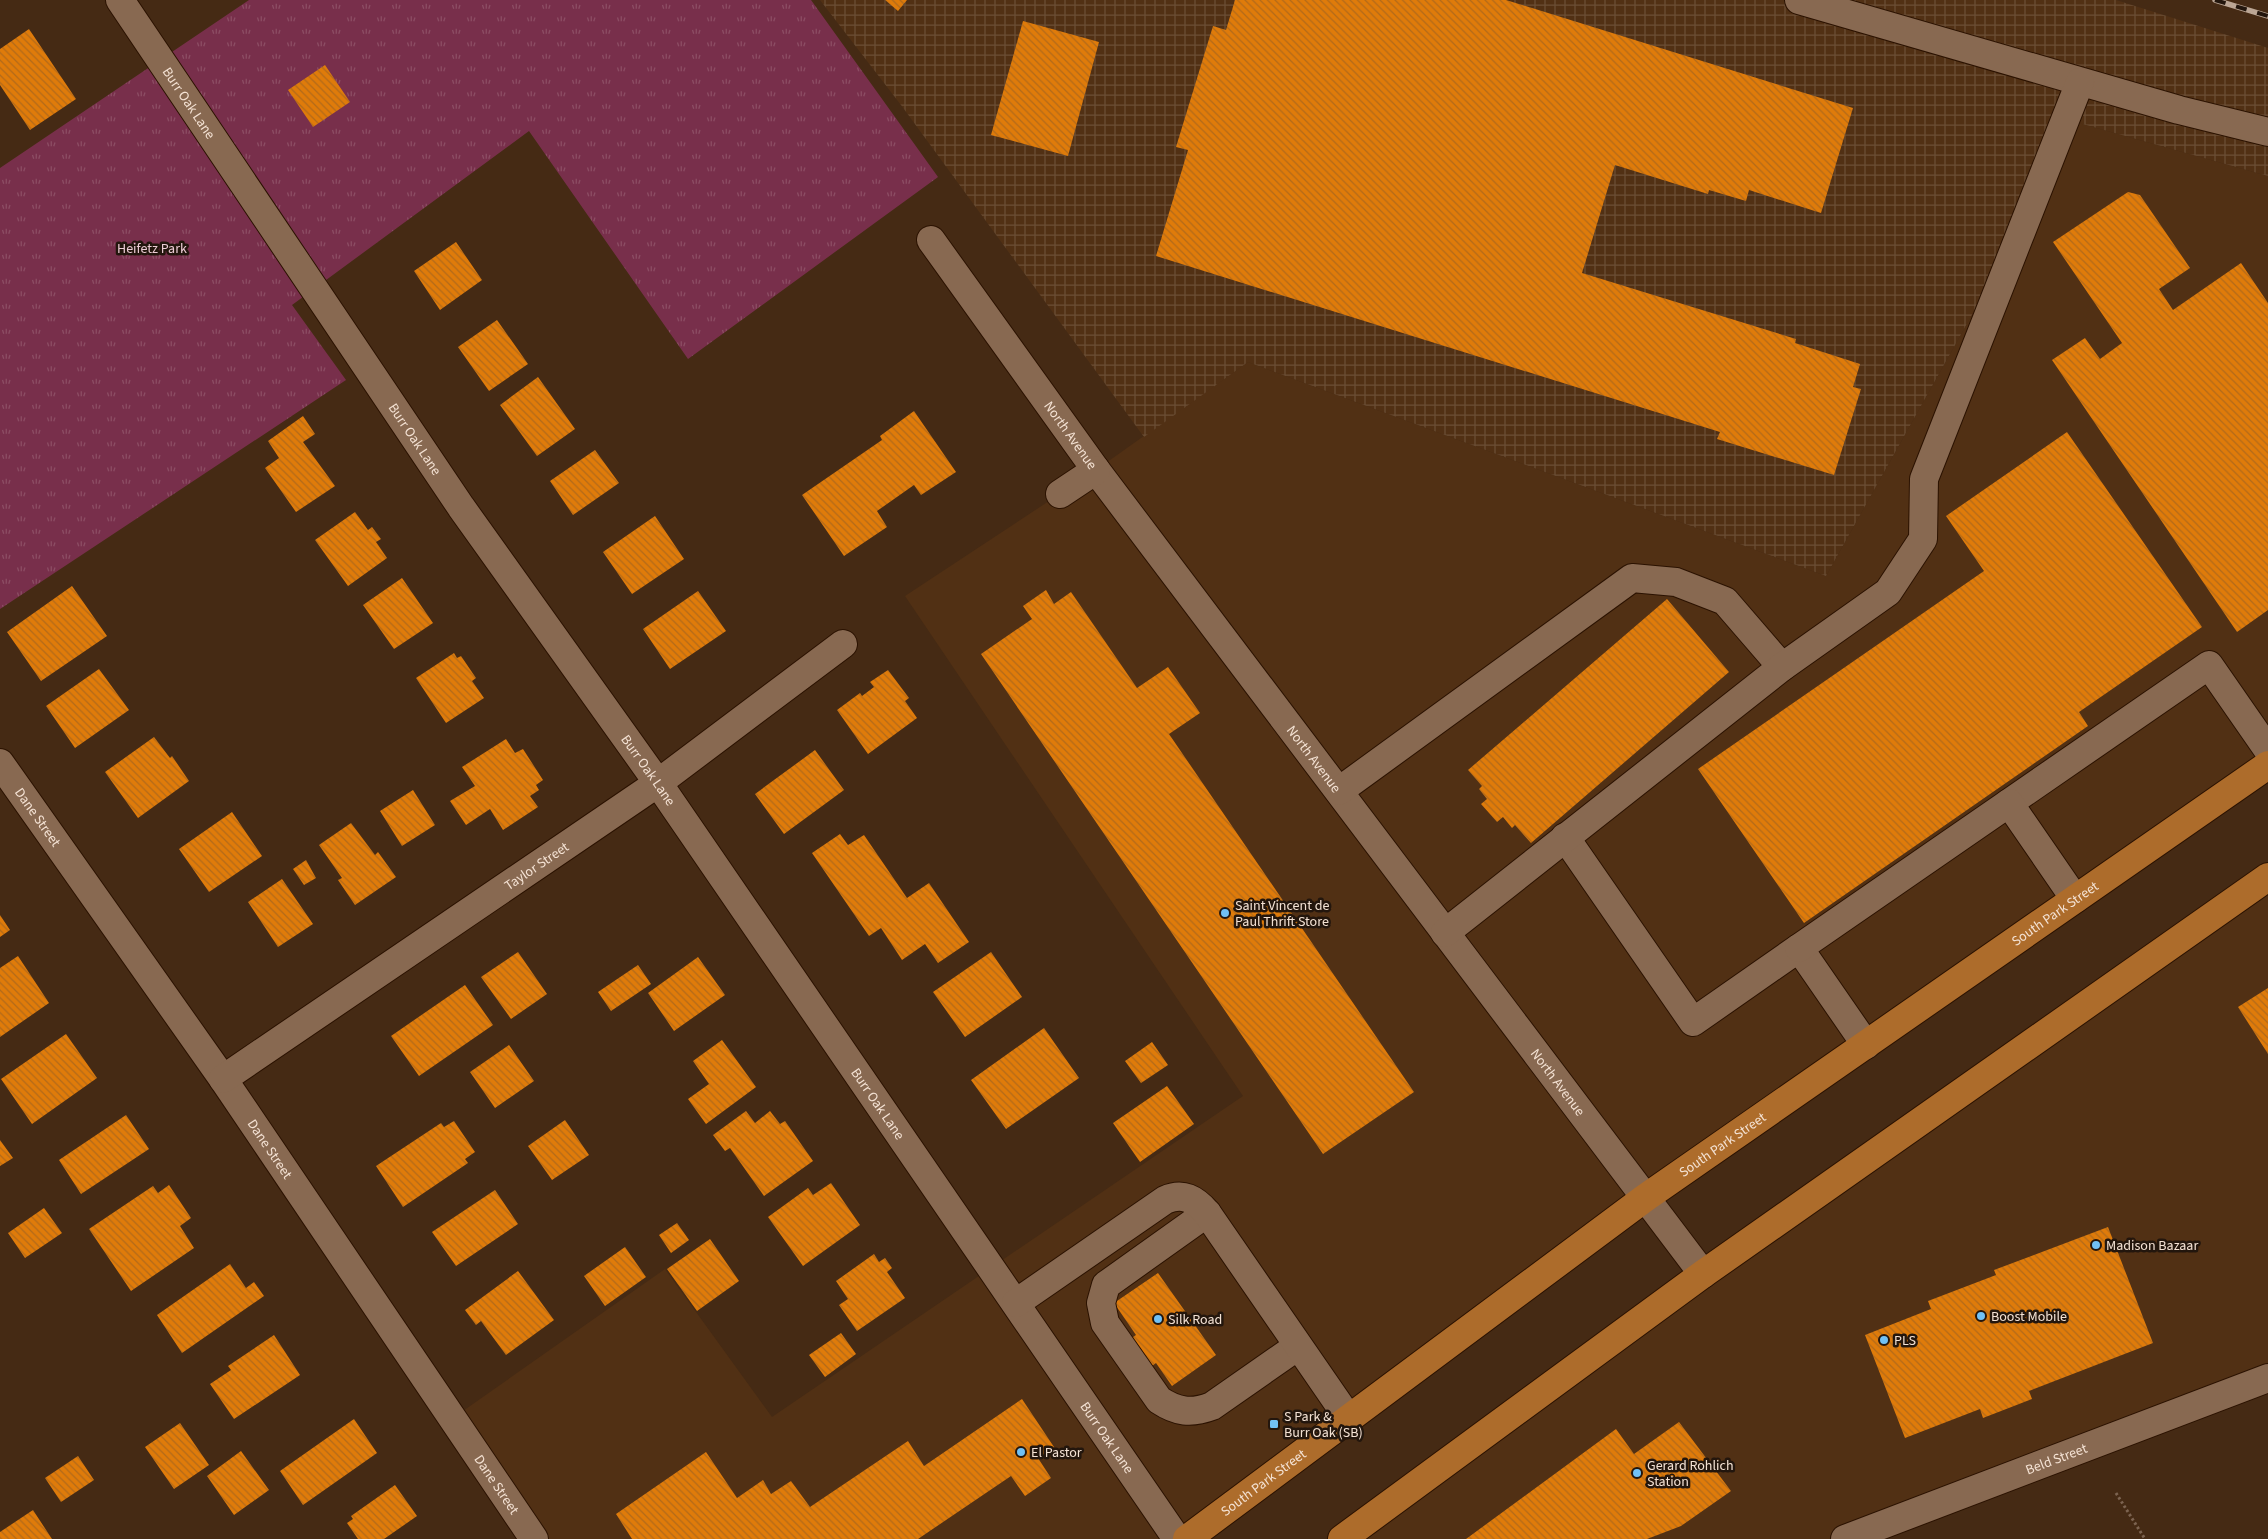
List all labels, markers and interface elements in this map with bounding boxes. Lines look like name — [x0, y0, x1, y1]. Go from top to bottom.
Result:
street label: Burr Oak Lane — [157, 63, 220, 144]
park label: Heifetz Park — [117, 239, 187, 259]
street label: North Avenue — [1039, 397, 1102, 474]
street label: Burr Oak Lane — [383, 399, 446, 480]
street label: North Avenue — [1281, 722, 1345, 797]
street label: Burr Oak Lane — [616, 731, 680, 810]
street label: Dane Street — [9, 784, 65, 851]
street label: Taylor Street — [501, 837, 573, 896]
street label: South Park Street — [2008, 877, 2103, 951]
place label: Saint Vincent de Paul Thrift Store — [1235, 896, 1329, 932]
marker: Saint Vincent de Paul Thrift Store — [1219, 907, 1231, 919]
street label: North Avenue — [1525, 1045, 1589, 1121]
street label: Burr Oak Lane — [846, 1064, 909, 1144]
street label: South Park Street — [1675, 1108, 1771, 1182]
street label: Dane Street — [242, 1115, 297, 1183]
place label: Madison Bazaar — [2106, 1236, 2198, 1256]
marker: Madison Bazaar — [2090, 1239, 2102, 1251]
place label: Boost Mobile — [1991, 1307, 2067, 1327]
place label: Silk Road — [1168, 1310, 1222, 1330]
marker: Boost Mobile — [1975, 1310, 1987, 1322]
marker: Silk Road — [1152, 1313, 1164, 1325]
place label: PLS — [1894, 1331, 1916, 1351]
marker: PLS — [1878, 1334, 1890, 1346]
street label: Burr Oak Lane — [1075, 1398, 1138, 1478]
place label: S Park & Burr Oak (SB) — [1284, 1407, 1363, 1443]
marker: S Park & Burr Oak (SB) — [1268, 1418, 1280, 1430]
street label: Beld Street — [2023, 1439, 2091, 1480]
place label: El Pastor — [1031, 1443, 1082, 1463]
street label: South Park Street — [1217, 1444, 1311, 1522]
marker: El Pastor — [1015, 1446, 1027, 1458]
street label: Dane Street — [469, 1451, 524, 1519]
place label: Gerard Rohlich Station — [1647, 1456, 1734, 1492]
marker: Gerard Rohlich Station — [1631, 1467, 1643, 1479]

